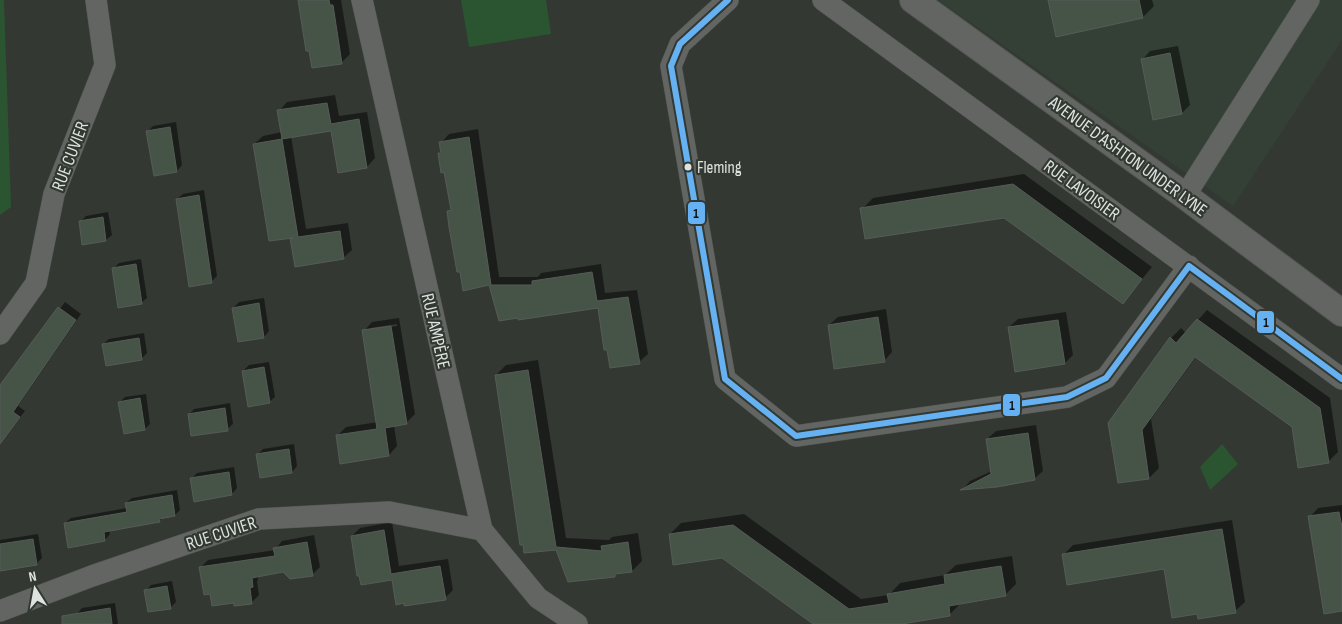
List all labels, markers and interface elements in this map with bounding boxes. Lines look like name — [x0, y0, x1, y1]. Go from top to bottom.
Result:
street label: AVENUE D'ASHTON UNDER LYNE — [1044, 91, 1211, 221]
street label: RUE CUVIER — [48, 119, 93, 194]
street label: RUE LAVOISIER — [1040, 156, 1124, 225]
place label: Fleming — [697, 158, 742, 178]
marker: Fleming — [683, 162, 693, 172]
line badge: 1 — [687, 201, 706, 225]
text: 1 — [693, 205, 699, 222]
street label: RUE AMPÈRE — [417, 291, 454, 371]
line badge: 1 — [1256, 310, 1275, 334]
text: 1 — [1263, 314, 1269, 331]
line badge: 1 — [1002, 393, 1021, 417]
text: 1 — [1009, 397, 1015, 414]
street label: RUE CUVIER — [183, 512, 259, 555]
north arrow — [10, 564, 60, 614]
text: N — [27, 568, 38, 586]

